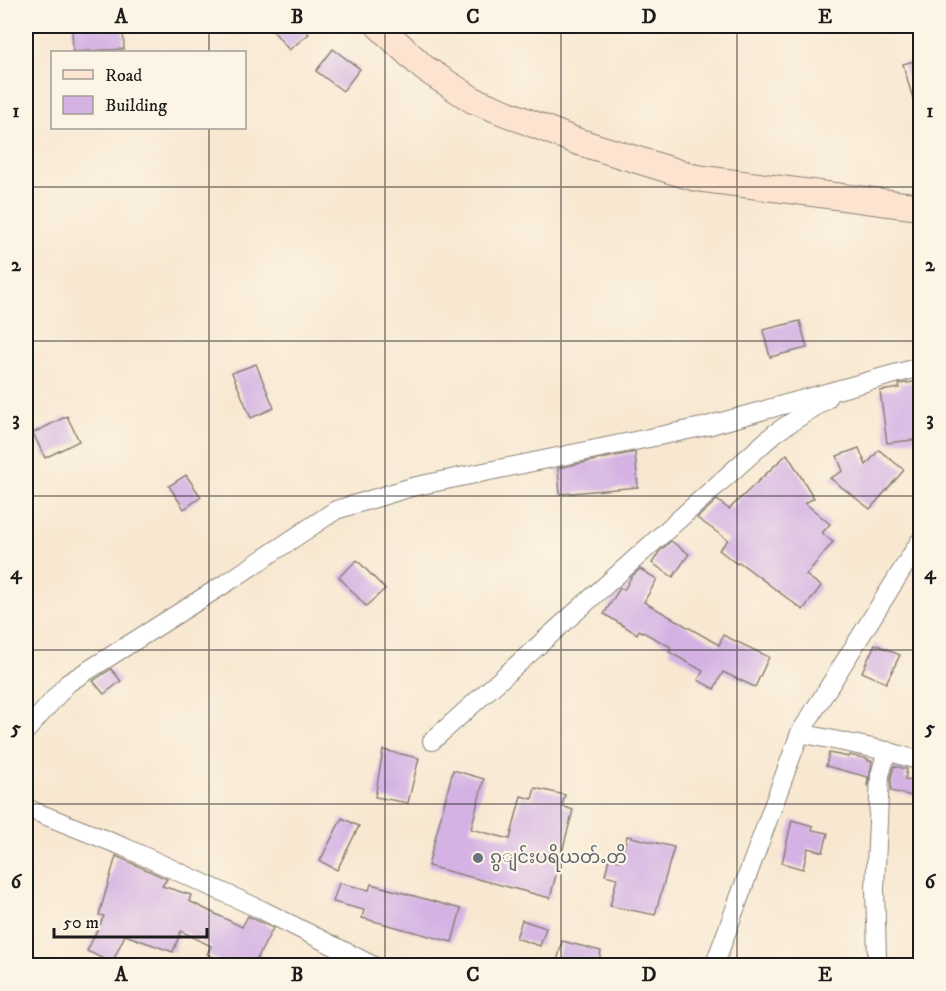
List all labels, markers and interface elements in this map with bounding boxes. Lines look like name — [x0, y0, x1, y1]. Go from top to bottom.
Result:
text: A — [114, 5, 129, 30]
text: B — [291, 5, 303, 30]
text: C — [466, 5, 480, 30]
text: D — [642, 5, 657, 30]
text: E — [818, 5, 832, 30]
legend — [51, 51, 246, 129]
text: Road — [105, 65, 142, 87]
text: Building — [105, 95, 167, 117]
text: 1 — [12, 99, 20, 124]
text: 1 — [926, 99, 934, 124]
text: 2 — [11, 253, 22, 278]
text: 2 — [925, 253, 936, 278]
text: 3 — [12, 407, 20, 432]
text: 3 — [926, 407, 934, 432]
text: 4 — [10, 561, 23, 586]
text: 4 — [924, 561, 937, 586]
text: 5 — [10, 716, 21, 741]
text: 5 — [924, 716, 935, 741]
place label: ၵွျင်းပရိယတ်ႉတိ — [490, 843, 627, 872]
marker: ၵွျင်းပရိယတ်ႉတိ — [471, 851, 485, 865]
text: 6 — [11, 870, 23, 895]
text: 6 — [925, 870, 937, 895]
scale bar — [54, 901, 207, 939]
text: 50 m — [63, 912, 99, 934]
text: A — [114, 963, 129, 988]
text: B — [291, 963, 303, 988]
text: C — [466, 963, 480, 988]
text: D — [642, 963, 657, 988]
text: E — [818, 963, 832, 988]

